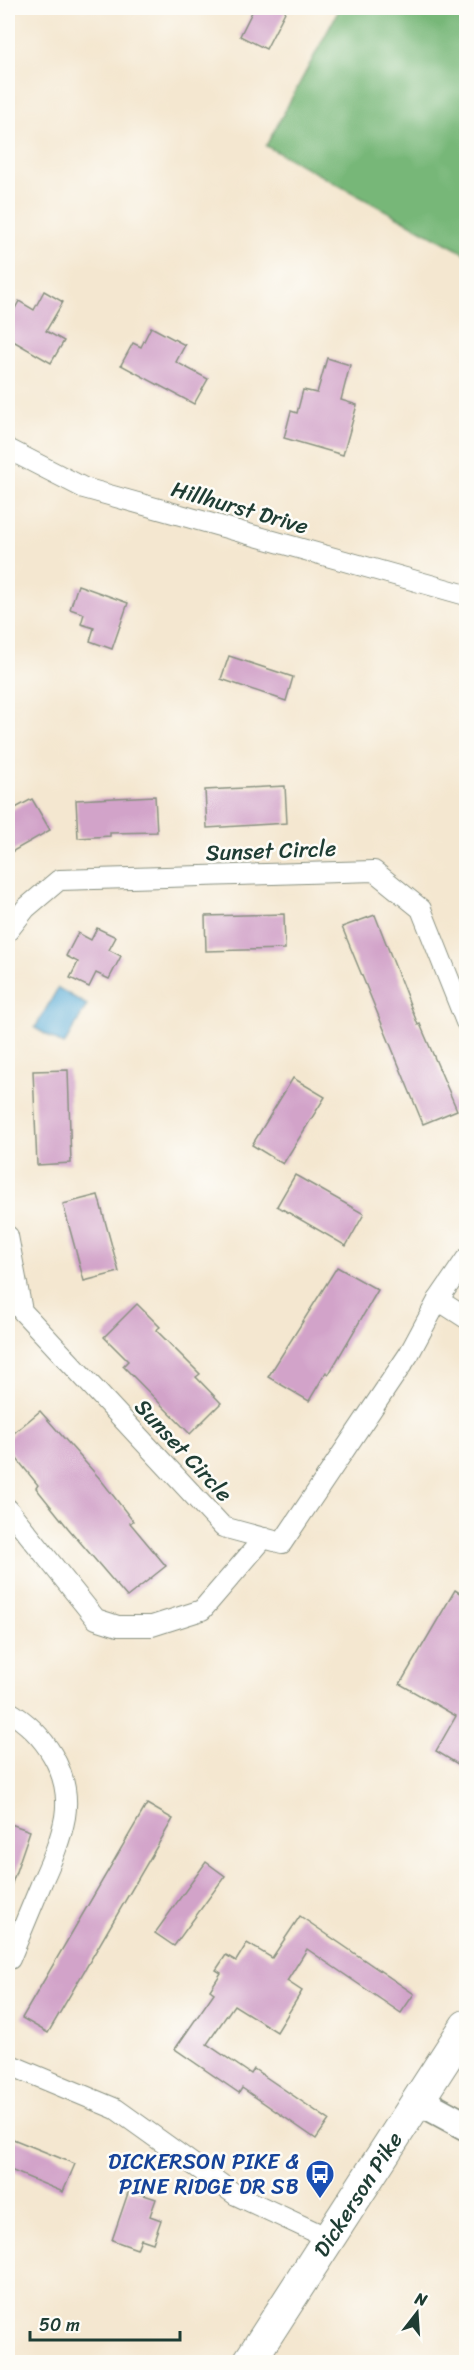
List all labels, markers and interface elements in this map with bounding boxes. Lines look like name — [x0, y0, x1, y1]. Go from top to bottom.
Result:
street label: Hillhurst Drive — [167, 469, 313, 546]
street label: Sunset Circle — [205, 829, 337, 872]
street label: Sunset Circle — [125, 1389, 243, 1511]
street label: Dickerson Pike — [303, 2123, 413, 2265]
place label: DICKERSON PIKE & PINE RIDGE DR SB — [108, 2142, 299, 2206]
bus stop icon: DICKERSON PIKE & PINE RIDGE DR SB — [304, 2158, 336, 2200]
north arrow — [387, 2283, 447, 2343]
text: N — [411, 2283, 432, 2315]
scale bar — [30, 2304, 180, 2342]
text: 50 m — [39, 2309, 80, 2341]

